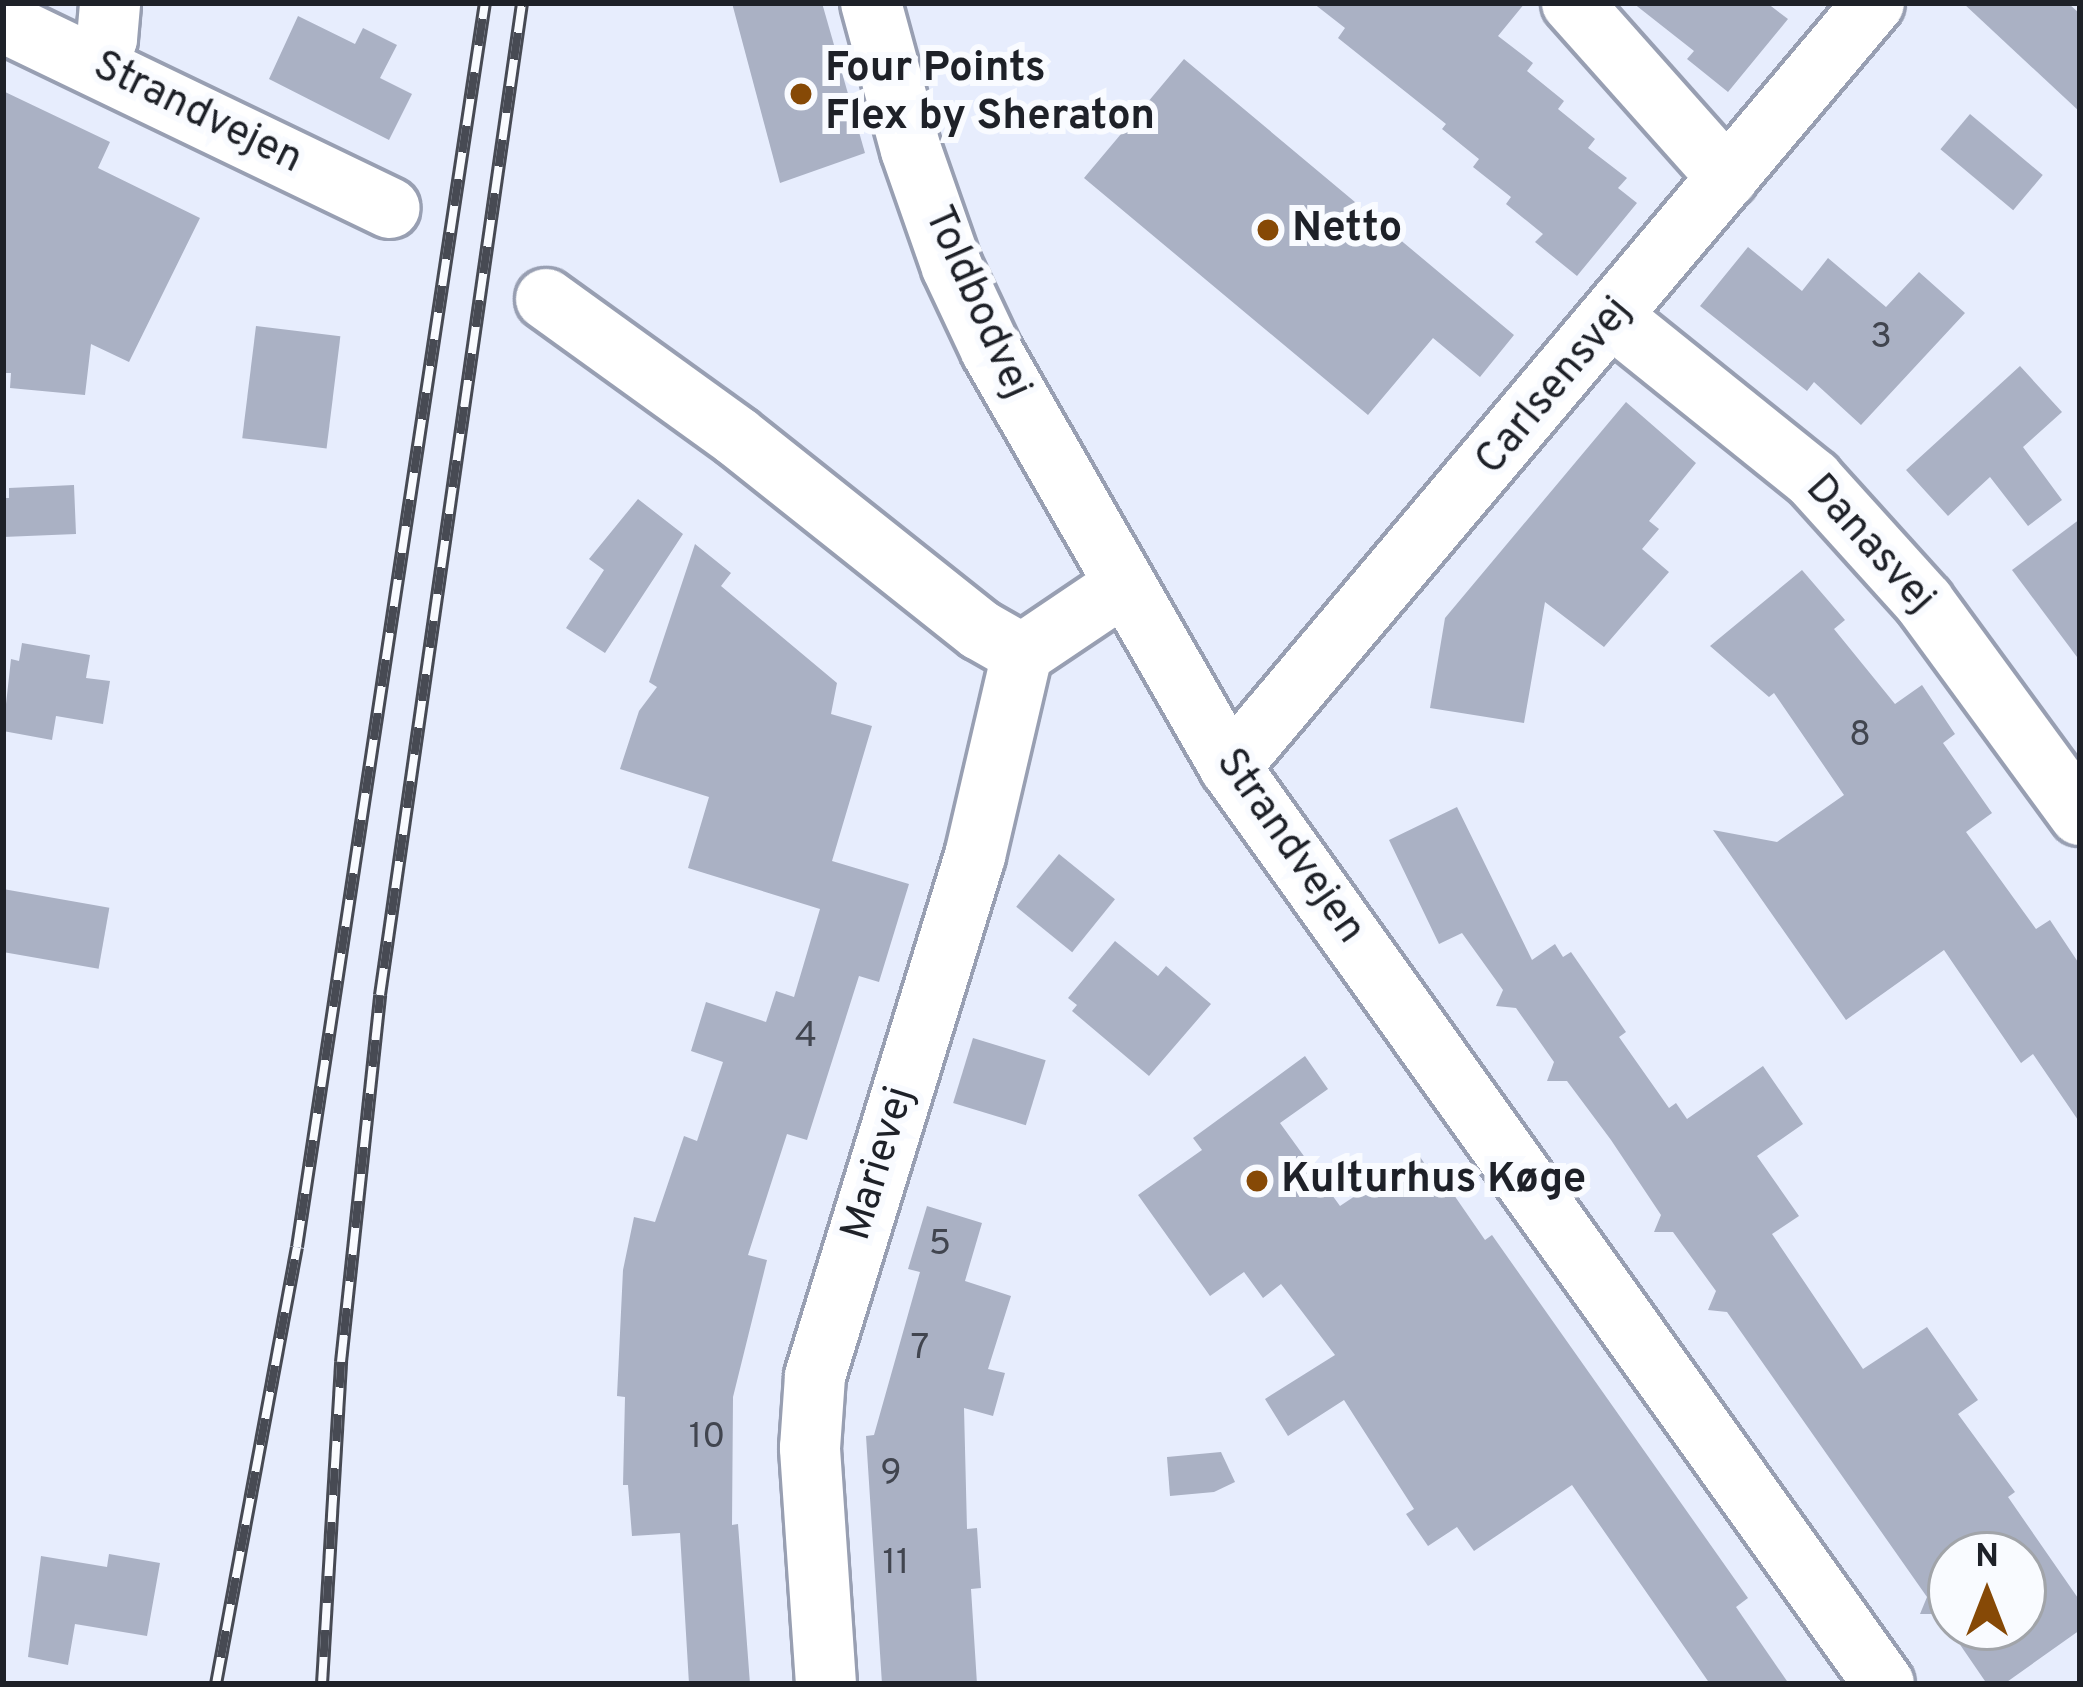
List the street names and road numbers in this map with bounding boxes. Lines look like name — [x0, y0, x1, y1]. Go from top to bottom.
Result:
street label: Strandvejen — [84, 42, 310, 186]
street label: Toldbodvej — [911, 199, 1041, 407]
street label: Carlsensvej — [1466, 288, 1644, 486]
street label: Danasvej — [1793, 465, 1945, 625]
street label: Strandvejen — [1203, 740, 1375, 954]
street label: Marievej — [833, 1081, 927, 1247]

